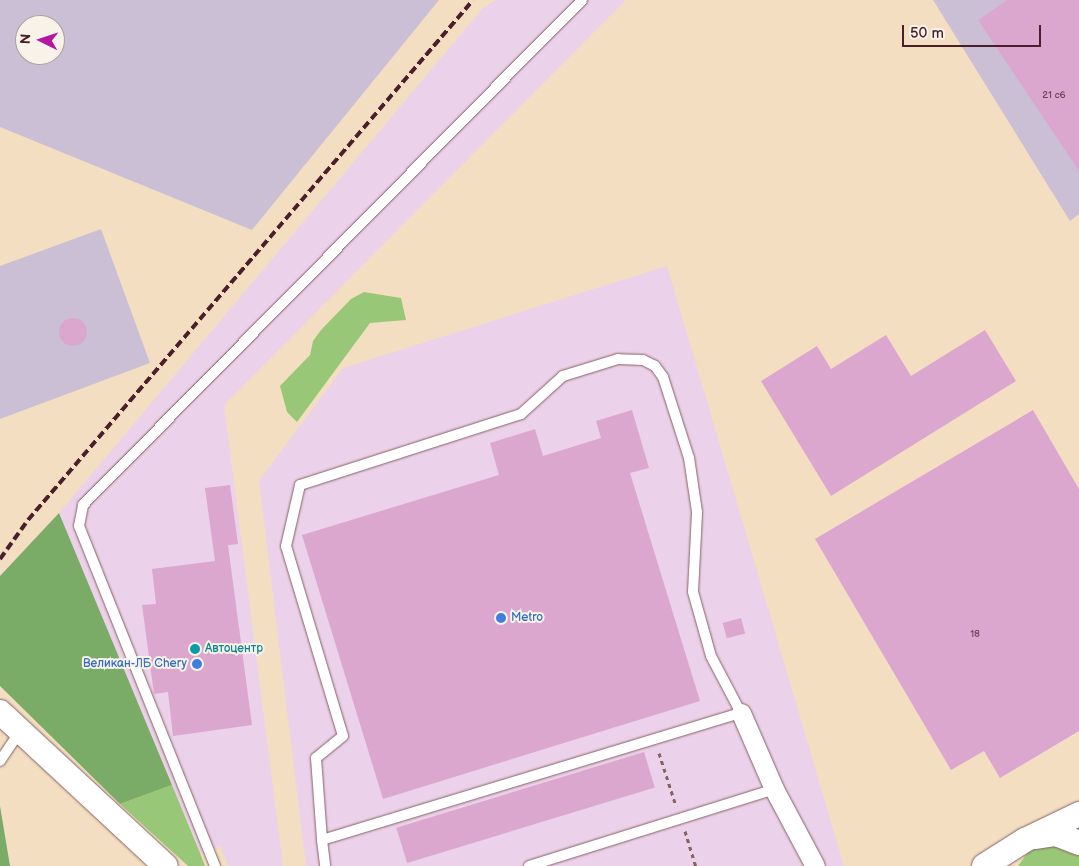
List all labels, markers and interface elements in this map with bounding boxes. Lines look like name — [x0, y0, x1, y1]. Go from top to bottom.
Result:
north arrow — [15, 15, 65, 65]
scale bar — [904, 15, 1043, 47]
text: 50 m — [910, 24, 944, 43]
text: N — [17, 33, 34, 45]
house number: 21 с6 — [1042, 90, 1066, 102]
place label: Metro — [511, 611, 543, 625]
marker: Metro — [495, 612, 507, 624]
house number: 18 — [970, 629, 980, 641]
place label: Автоцентр — [205, 642, 263, 656]
marker: Автоцентр — [189, 643, 201, 655]
place label: Великан-ЛБ Chery — [83, 657, 187, 671]
marker: Великан-ЛБ Chery — [191, 658, 203, 670]

